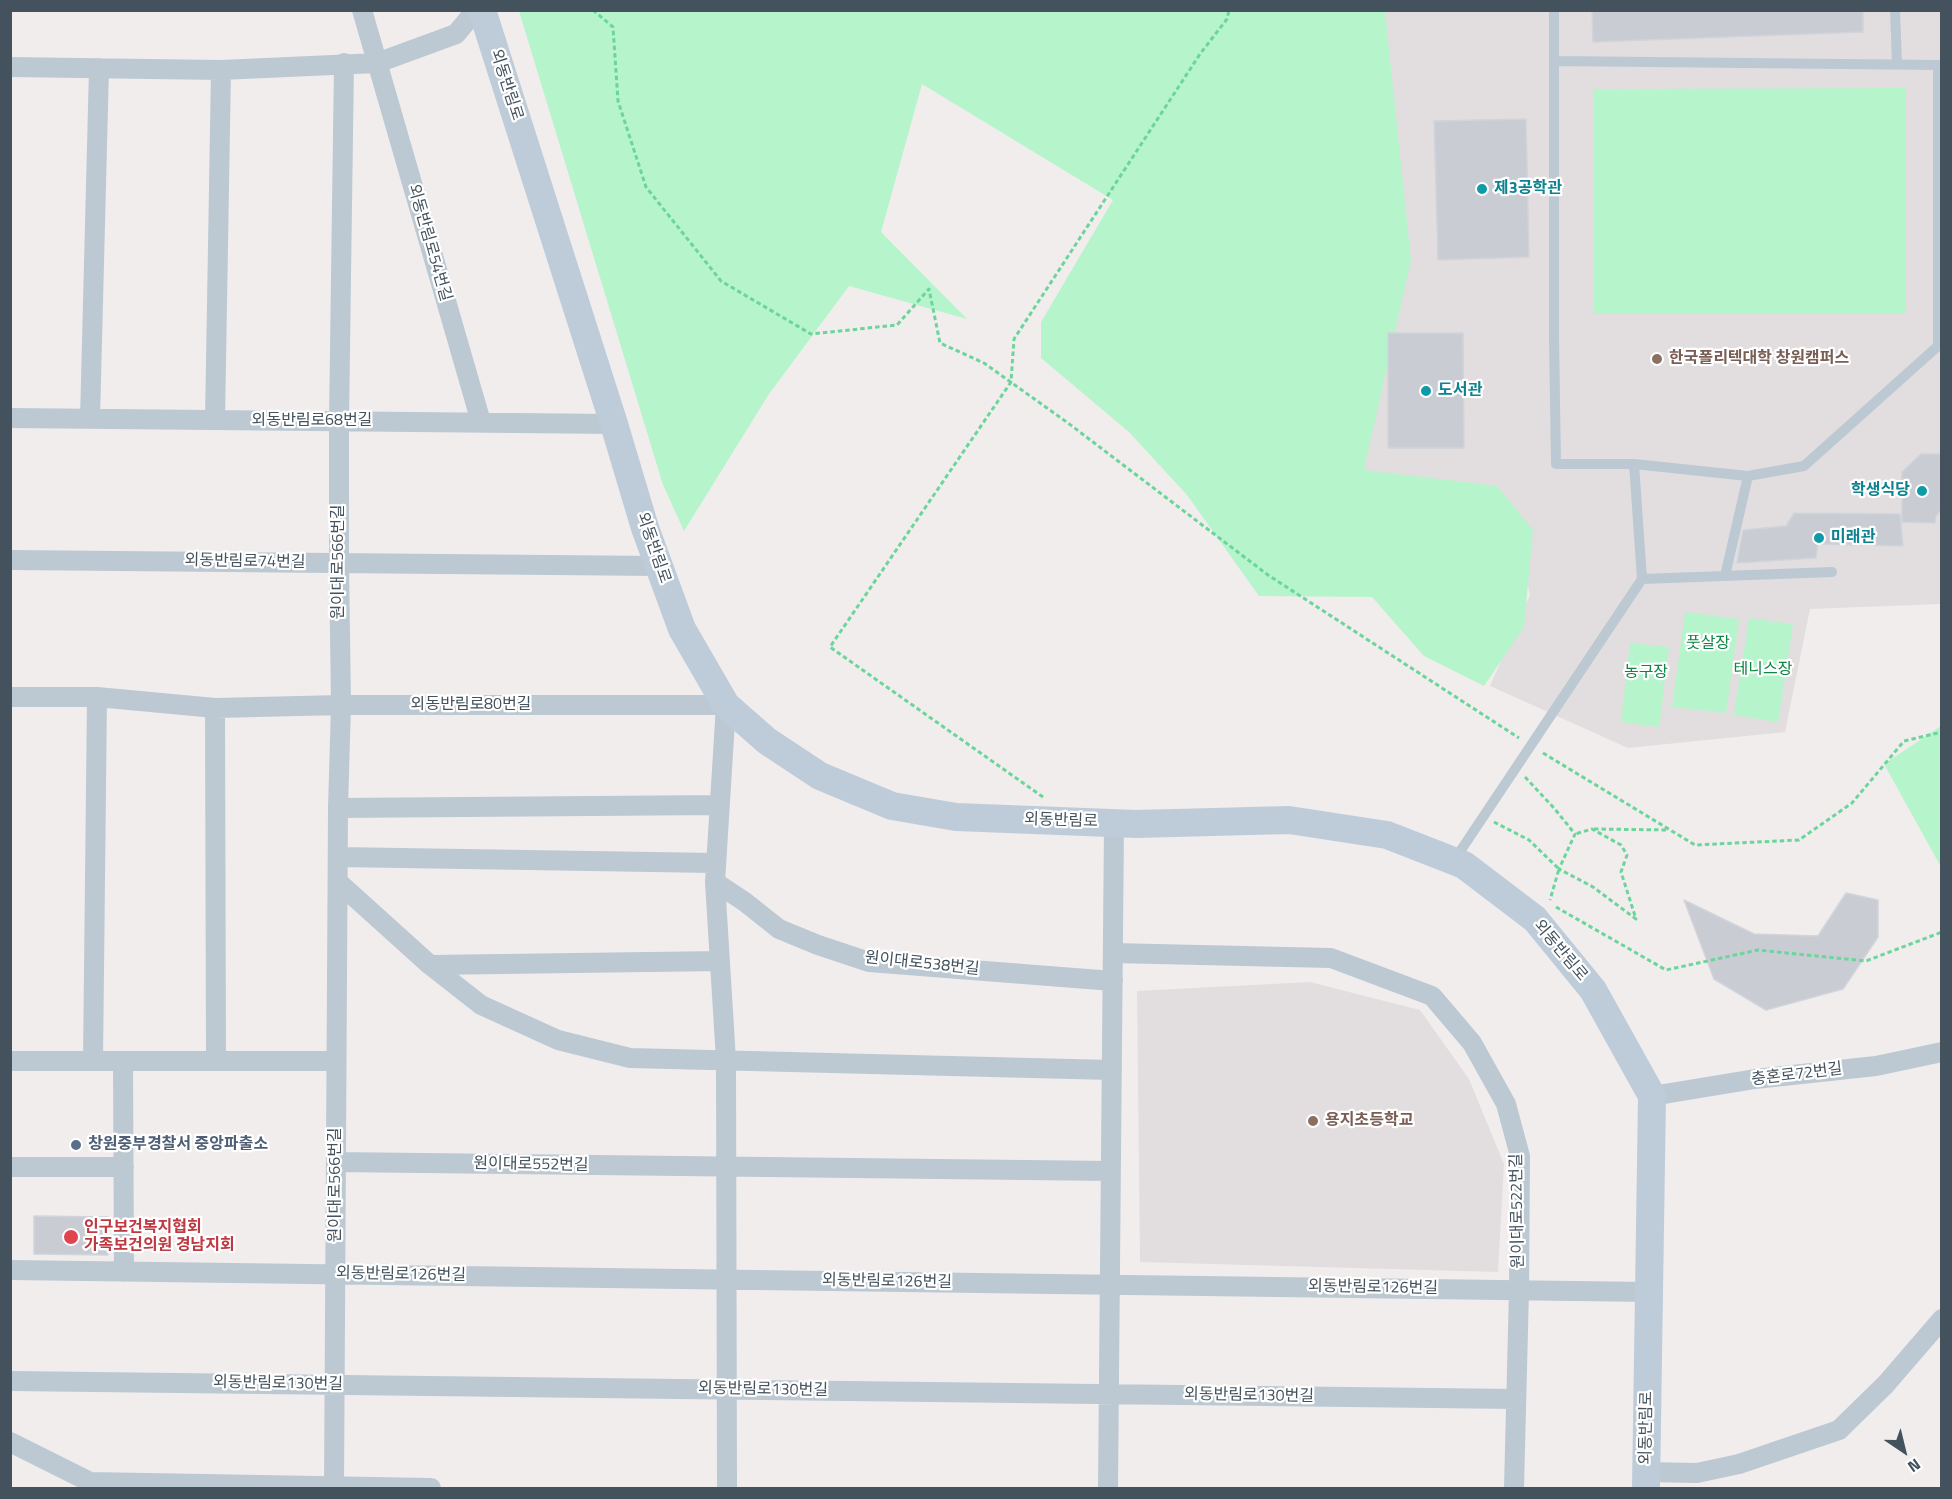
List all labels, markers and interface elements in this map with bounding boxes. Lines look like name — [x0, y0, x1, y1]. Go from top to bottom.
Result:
street label: 외동반림로 — [485, 47, 527, 123]
place label: 제3공학관 — [1494, 179, 1562, 199]
street label: 외동반림로54번길 — [403, 182, 455, 304]
marker: 제3공학관 — [1475, 182, 1489, 196]
place label: 한국폴리텍대학 창원캠퍼스 — [1669, 349, 1849, 369]
marker: 한국폴리텍대학 창원캠퍼스 — [1650, 352, 1664, 366]
place label: 도서관 — [1438, 381, 1482, 401]
marker: 도서관 — [1419, 384, 1433, 398]
street label: 외동반림로68번길 — [252, 411, 372, 431]
place label: 학생식당 — [1851, 481, 1910, 501]
marker: 학생식당 — [1915, 484, 1929, 498]
street label: 원이대로566번길 — [329, 504, 349, 620]
street label: 외동반림로 — [632, 510, 674, 586]
place label: 미래관 — [1831, 528, 1875, 548]
marker: 미래관 — [1812, 531, 1826, 545]
street label: 외동반림로74번길 — [184, 551, 306, 573]
park label: 풋살장 — [1686, 634, 1730, 654]
park label: 테니스장 — [1734, 660, 1792, 680]
park label: 농구장 — [1624, 663, 1668, 683]
street label: 외동반림로80번길 — [411, 695, 531, 715]
street label: 외동반림로 — [1024, 810, 1098, 832]
street label: 외동반림로 — [1529, 917, 1591, 985]
street label: 원이대로538번길 — [864, 948, 980, 980]
street label: 충혼로72번길 — [1750, 1060, 1844, 1090]
place label: 용지초등학교 — [1325, 1111, 1413, 1131]
marker: 용지초등학교 — [1306, 1114, 1320, 1128]
street label: 원이대로566번길 — [326, 1127, 346, 1243]
place label: 창원중부경찰서 중앙파출소 — [88, 1135, 268, 1155]
marker: 창원중부경찰서 중앙파출소 — [69, 1138, 83, 1152]
street label: 원이대로522번길 — [1507, 1153, 1529, 1269]
street label: 원이대로552번길 — [473, 1154, 589, 1176]
place label: 인구보건복지협회 가족보건의원 경남지회 — [84, 1218, 235, 1256]
marker: 인구보건복지협회 가족보건의원 경남지회 — [62, 1228, 80, 1246]
street label: 외동반림로126번길 — [336, 1264, 466, 1286]
street label: 외동반림로126번길 — [822, 1271, 952, 1293]
street label: 외동반림로126번길 — [1308, 1277, 1438, 1299]
street label: 외동반림로130번길 — [213, 1373, 343, 1395]
street label: 외동반림로130번길 — [698, 1379, 828, 1401]
street label: 외동반림로130번길 — [1184, 1385, 1314, 1407]
street label: 외동반림로 — [1637, 1391, 1657, 1465]
north arrow — [1874, 1421, 1934, 1481]
text: N — [1903, 1453, 1926, 1479]

